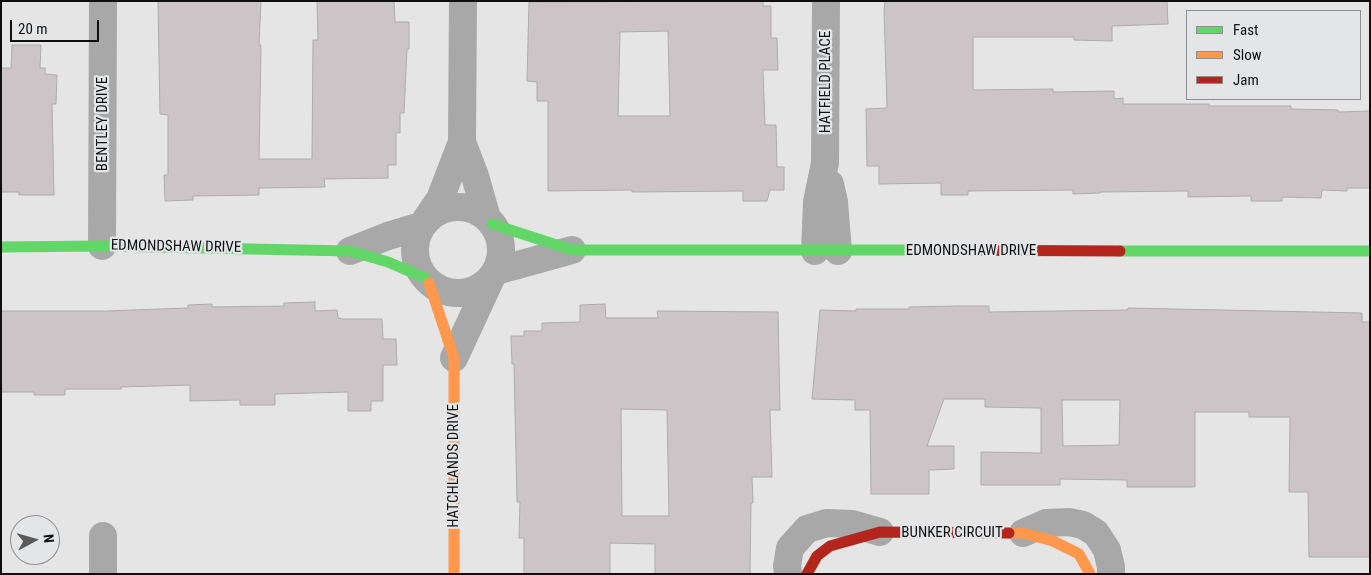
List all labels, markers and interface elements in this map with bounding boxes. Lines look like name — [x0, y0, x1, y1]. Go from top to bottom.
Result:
scale bar — [12, 10, 101, 42]
legend — [1186, 10, 1361, 100]
text: 20 m — [18, 20, 48, 38]
text: Fast — [1233, 21, 1258, 39]
street label: HATFIELD PLACE — [817, 31, 835, 133]
text: Slow — [1233, 46, 1262, 64]
text: Jam — [1233, 71, 1259, 89]
street label: BENTLEY DRIVE — [94, 77, 112, 171]
street label: EDMONDSHAW DRIVE — [111, 237, 241, 257]
street label: EDMONDSHAW DRIVE — [906, 242, 1036, 260]
street label: HATCHLANDS DRIVE — [445, 404, 463, 528]
north arrow — [10, 515, 60, 565]
street label: BUNKER CIRCUIT — [901, 524, 1003, 542]
text: N — [41, 533, 57, 544]

